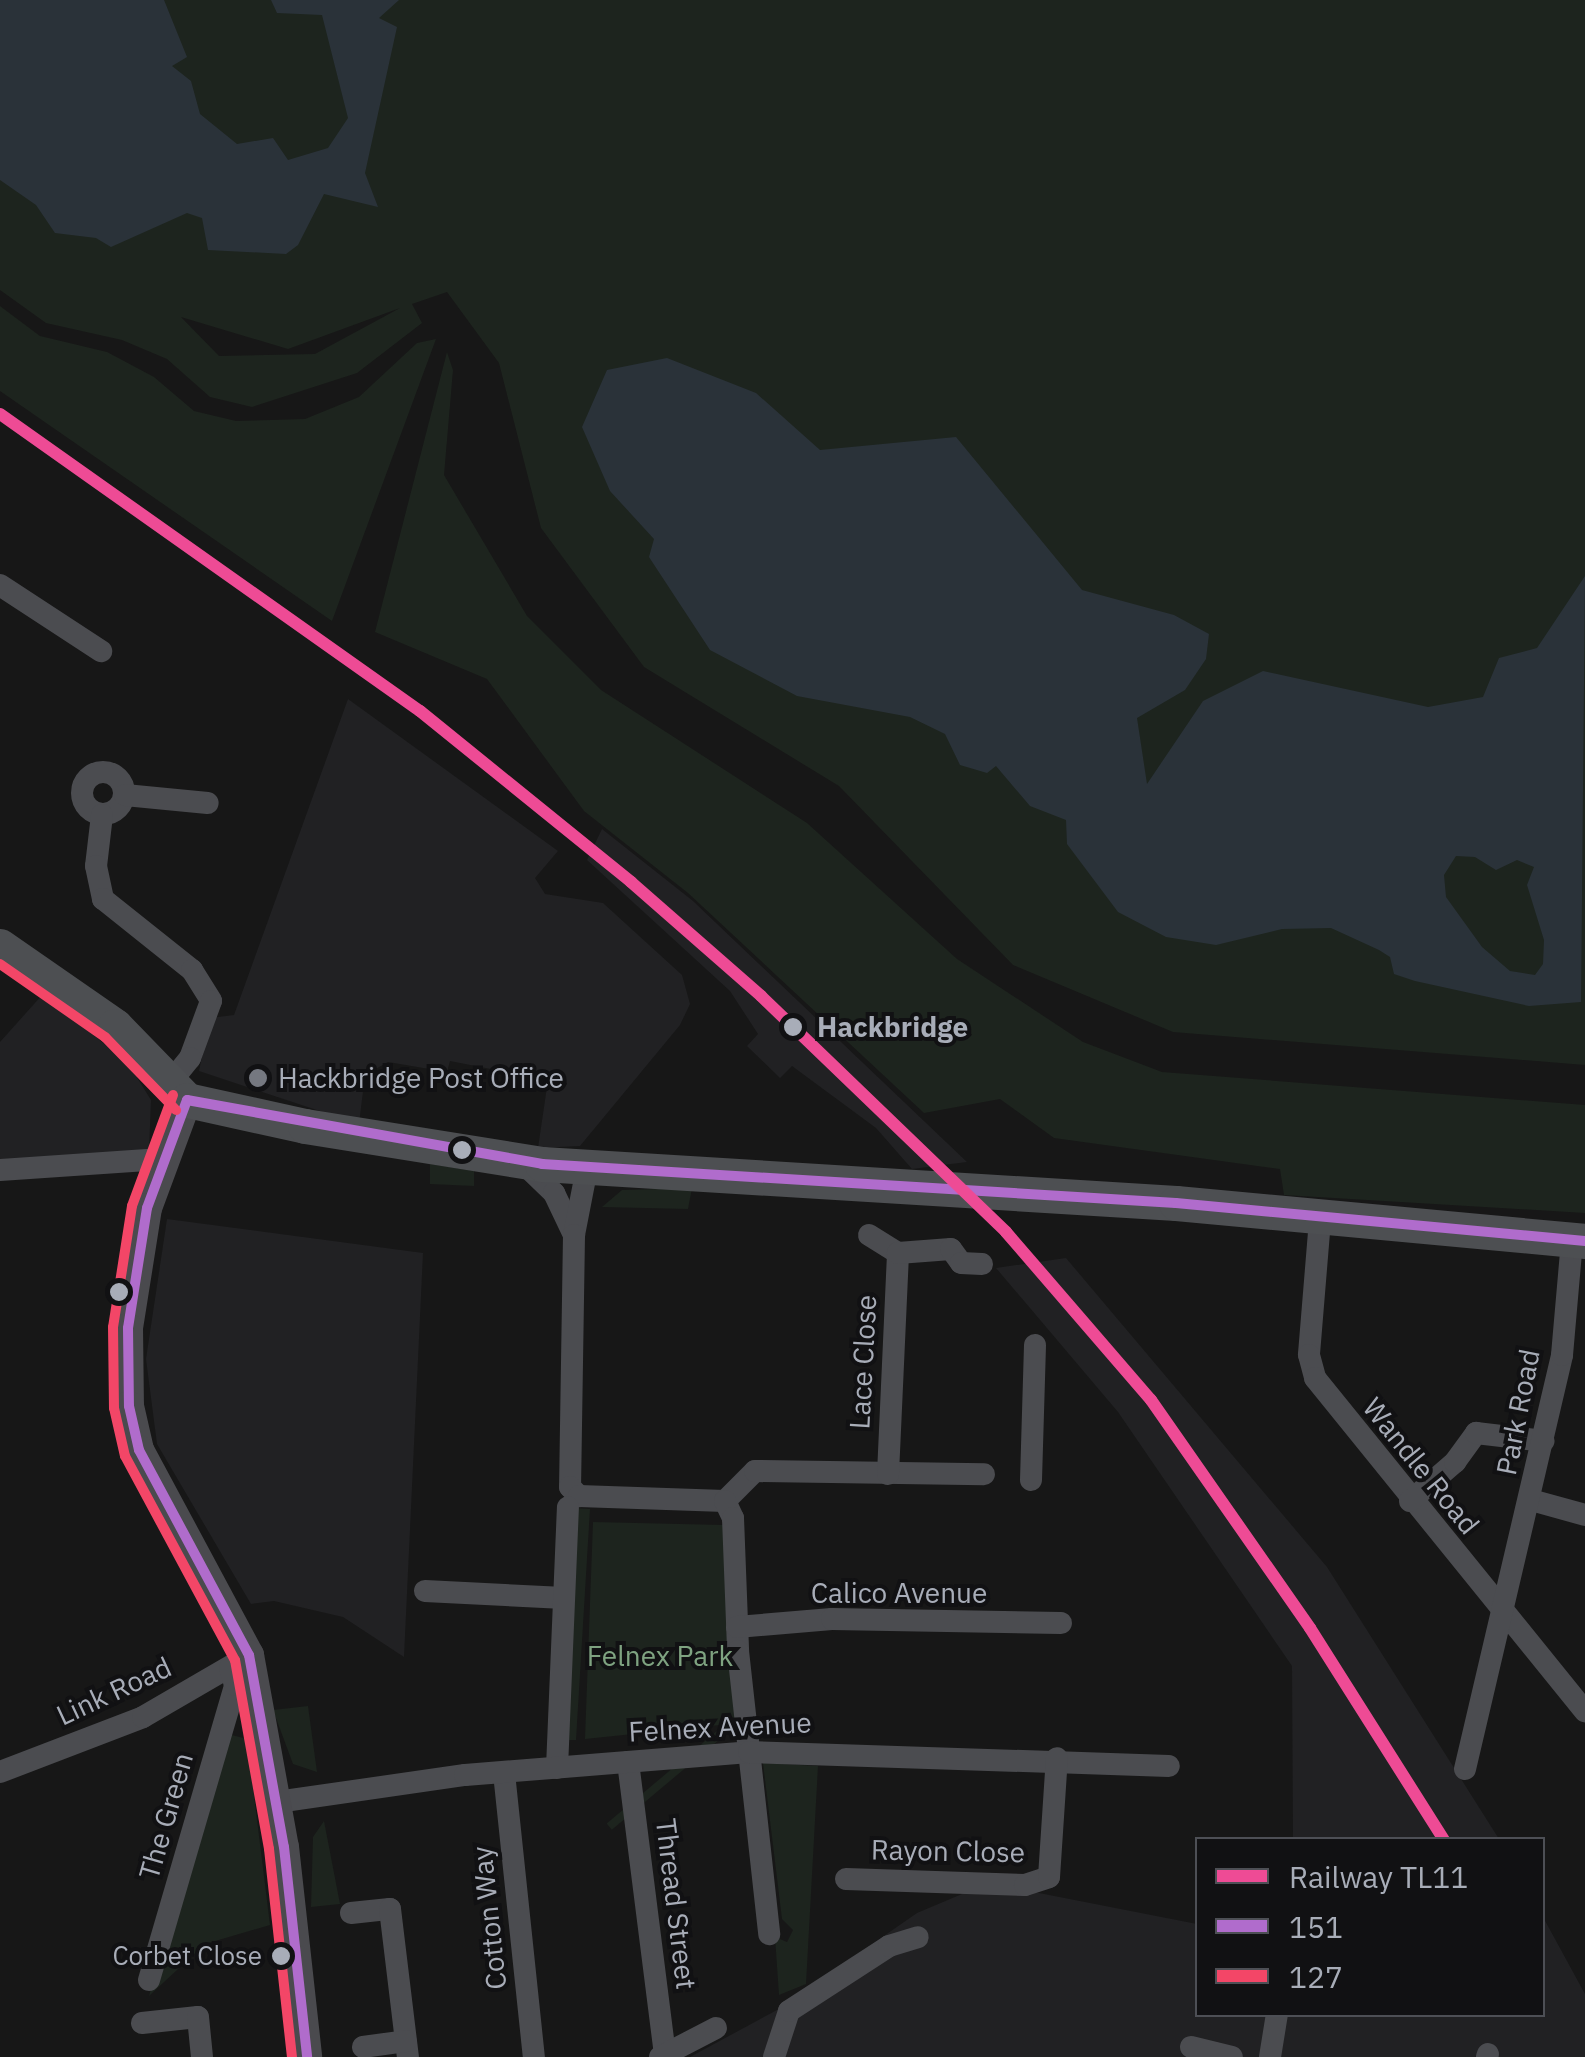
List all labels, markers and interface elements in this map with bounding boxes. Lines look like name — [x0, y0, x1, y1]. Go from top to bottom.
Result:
place label: Hackbridge — [817, 1010, 968, 1044]
marker: Hackbridge — [778, 1012, 808, 1042]
place label: Hackbridge Post Office — [278, 1061, 564, 1095]
marker: Hackbridge Post Office — [247, 1067, 269, 1089]
unlabelled marker — [452, 1140, 472, 1160]
unlabelled marker — [109, 1282, 129, 1302]
street label: Lace Close — [843, 1294, 883, 1430]
street label: Park Road — [1489, 1346, 1547, 1478]
street label: Wandle Road — [1356, 1391, 1486, 1541]
street label: Calico Avenue — [811, 1576, 987, 1610]
park label: Felnex Park — [587, 1639, 733, 1673]
street label: Link Road — [51, 1650, 177, 1732]
street label: Felnex Avenue — [628, 1705, 812, 1749]
street label: The Green — [132, 1749, 200, 1883]
street label: Thread Street — [649, 1817, 703, 1991]
street label: Rayon Close — [871, 1833, 1025, 1869]
legend — [1195, 1837, 1545, 2017]
street label: Cotton Way — [465, 1845, 513, 1991]
text: Railway TL11 — [1289, 1857, 1468, 1896]
text: 151 — [1289, 1907, 1343, 1946]
place label: Corbet Close — [112, 1940, 262, 1972]
marker: Corbet Close — [271, 1946, 291, 1966]
text: 127 — [1289, 1957, 1343, 1996]

